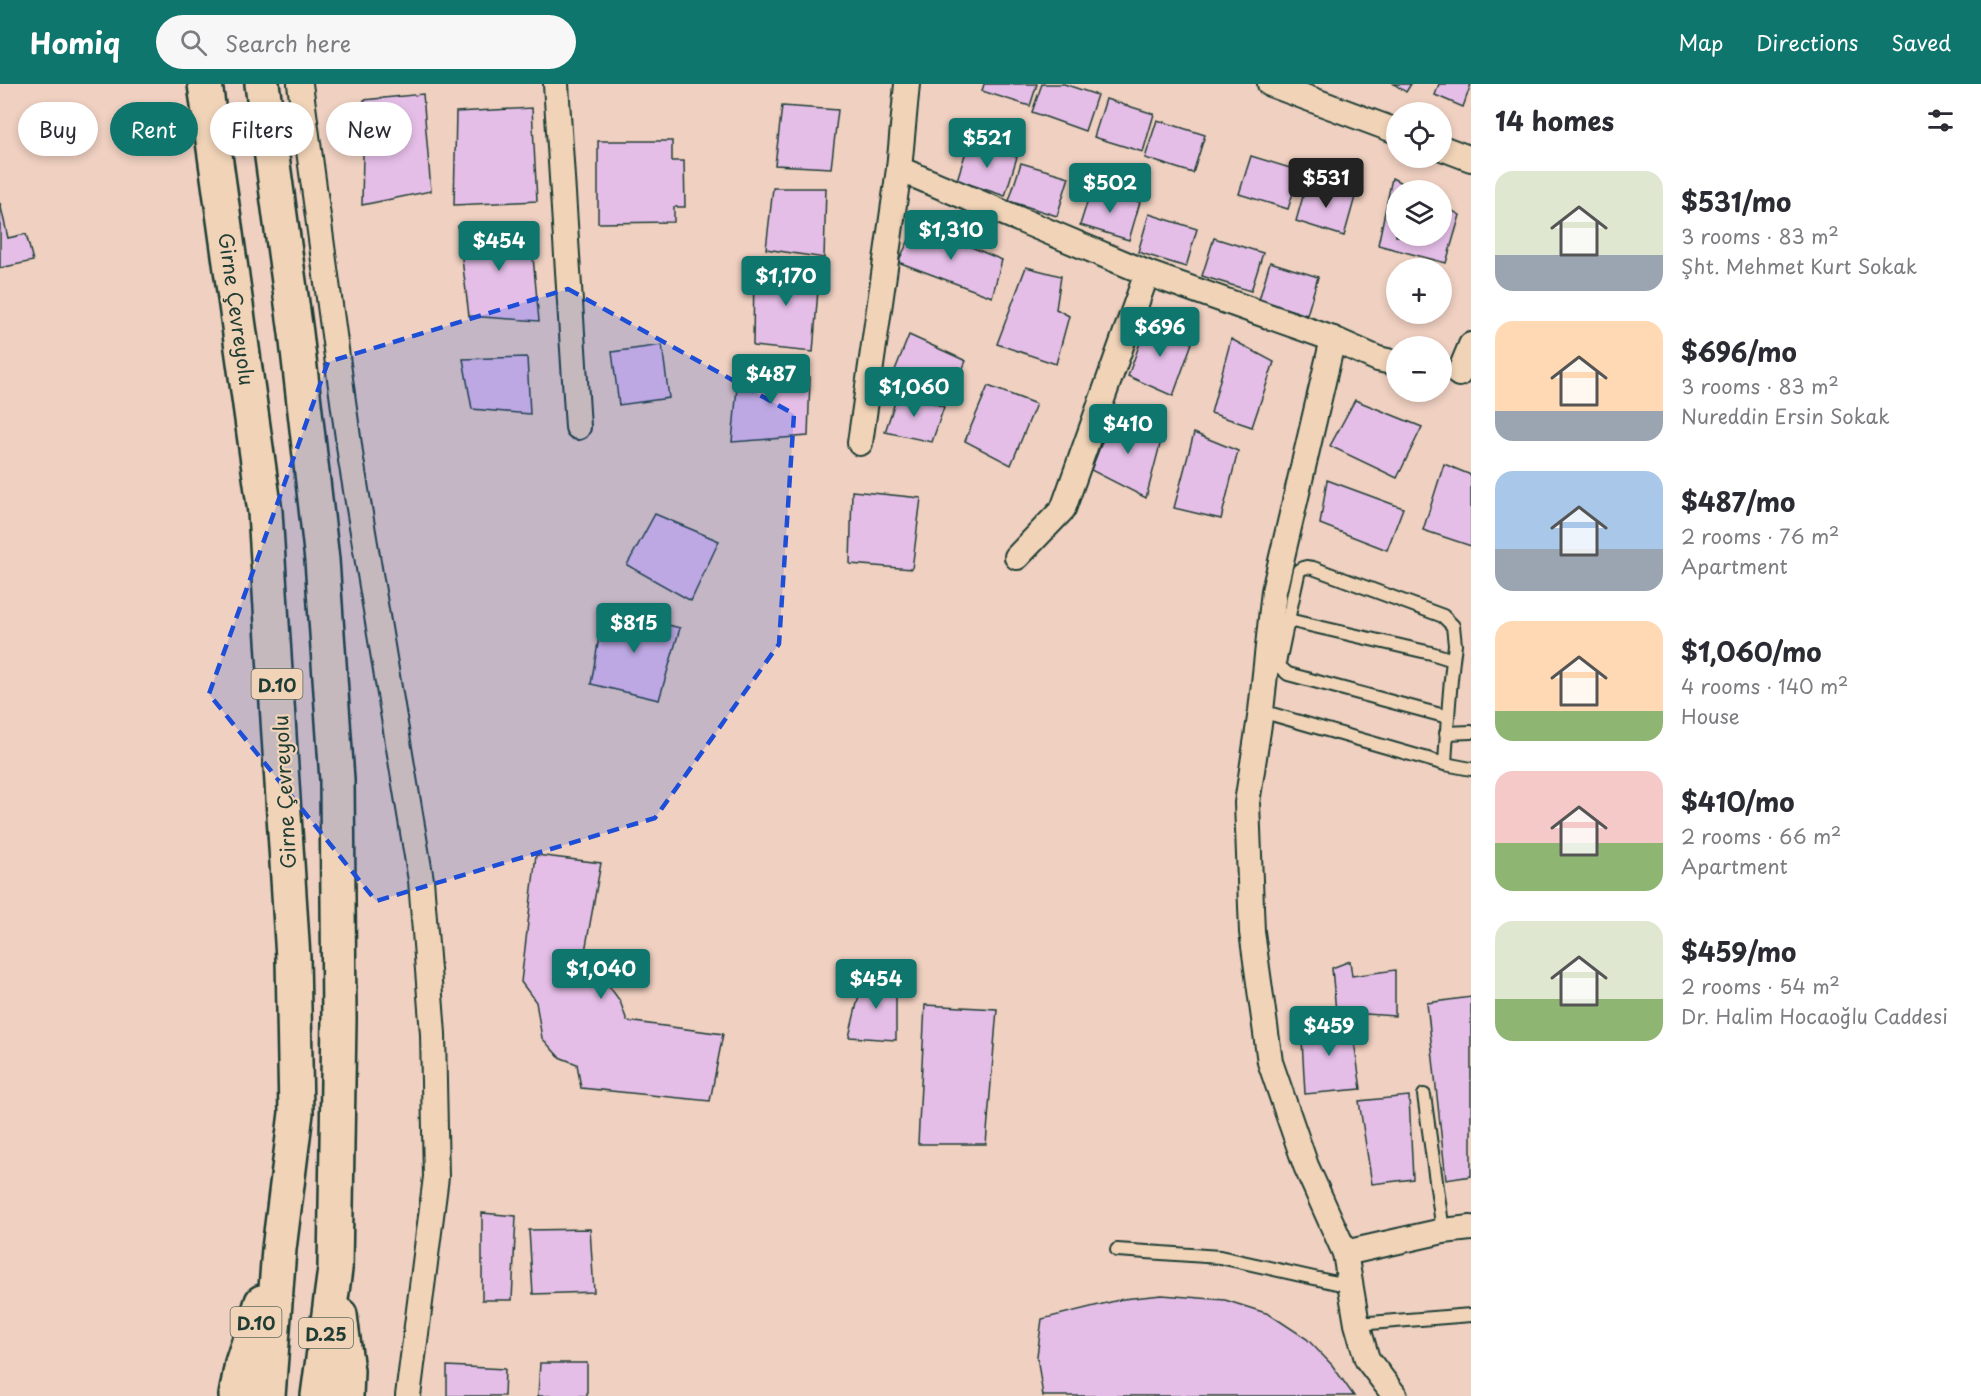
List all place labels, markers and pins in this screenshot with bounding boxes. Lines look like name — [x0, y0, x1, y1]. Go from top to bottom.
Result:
pin: $521 — [951, 118, 1023, 169]
pin: $531 — [1290, 158, 1362, 209]
pin: $502 — [1074, 163, 1146, 214]
pin: $1,310 — [902, 210, 1000, 261]
pin: $454 — [463, 221, 535, 272]
pin: $1,170 — [737, 256, 835, 307]
pin: $696 — [1124, 307, 1196, 358]
pin: $487 — [735, 354, 807, 405]
pin: $1,060 — [865, 367, 963, 418]
pin: $410 — [1092, 404, 1164, 455]
pin: $815 — [598, 603, 670, 654]
pin: $1,040 — [552, 949, 650, 1000]
pin: $454 — [840, 959, 912, 1010]
pin: $459 — [1293, 1006, 1365, 1057]

